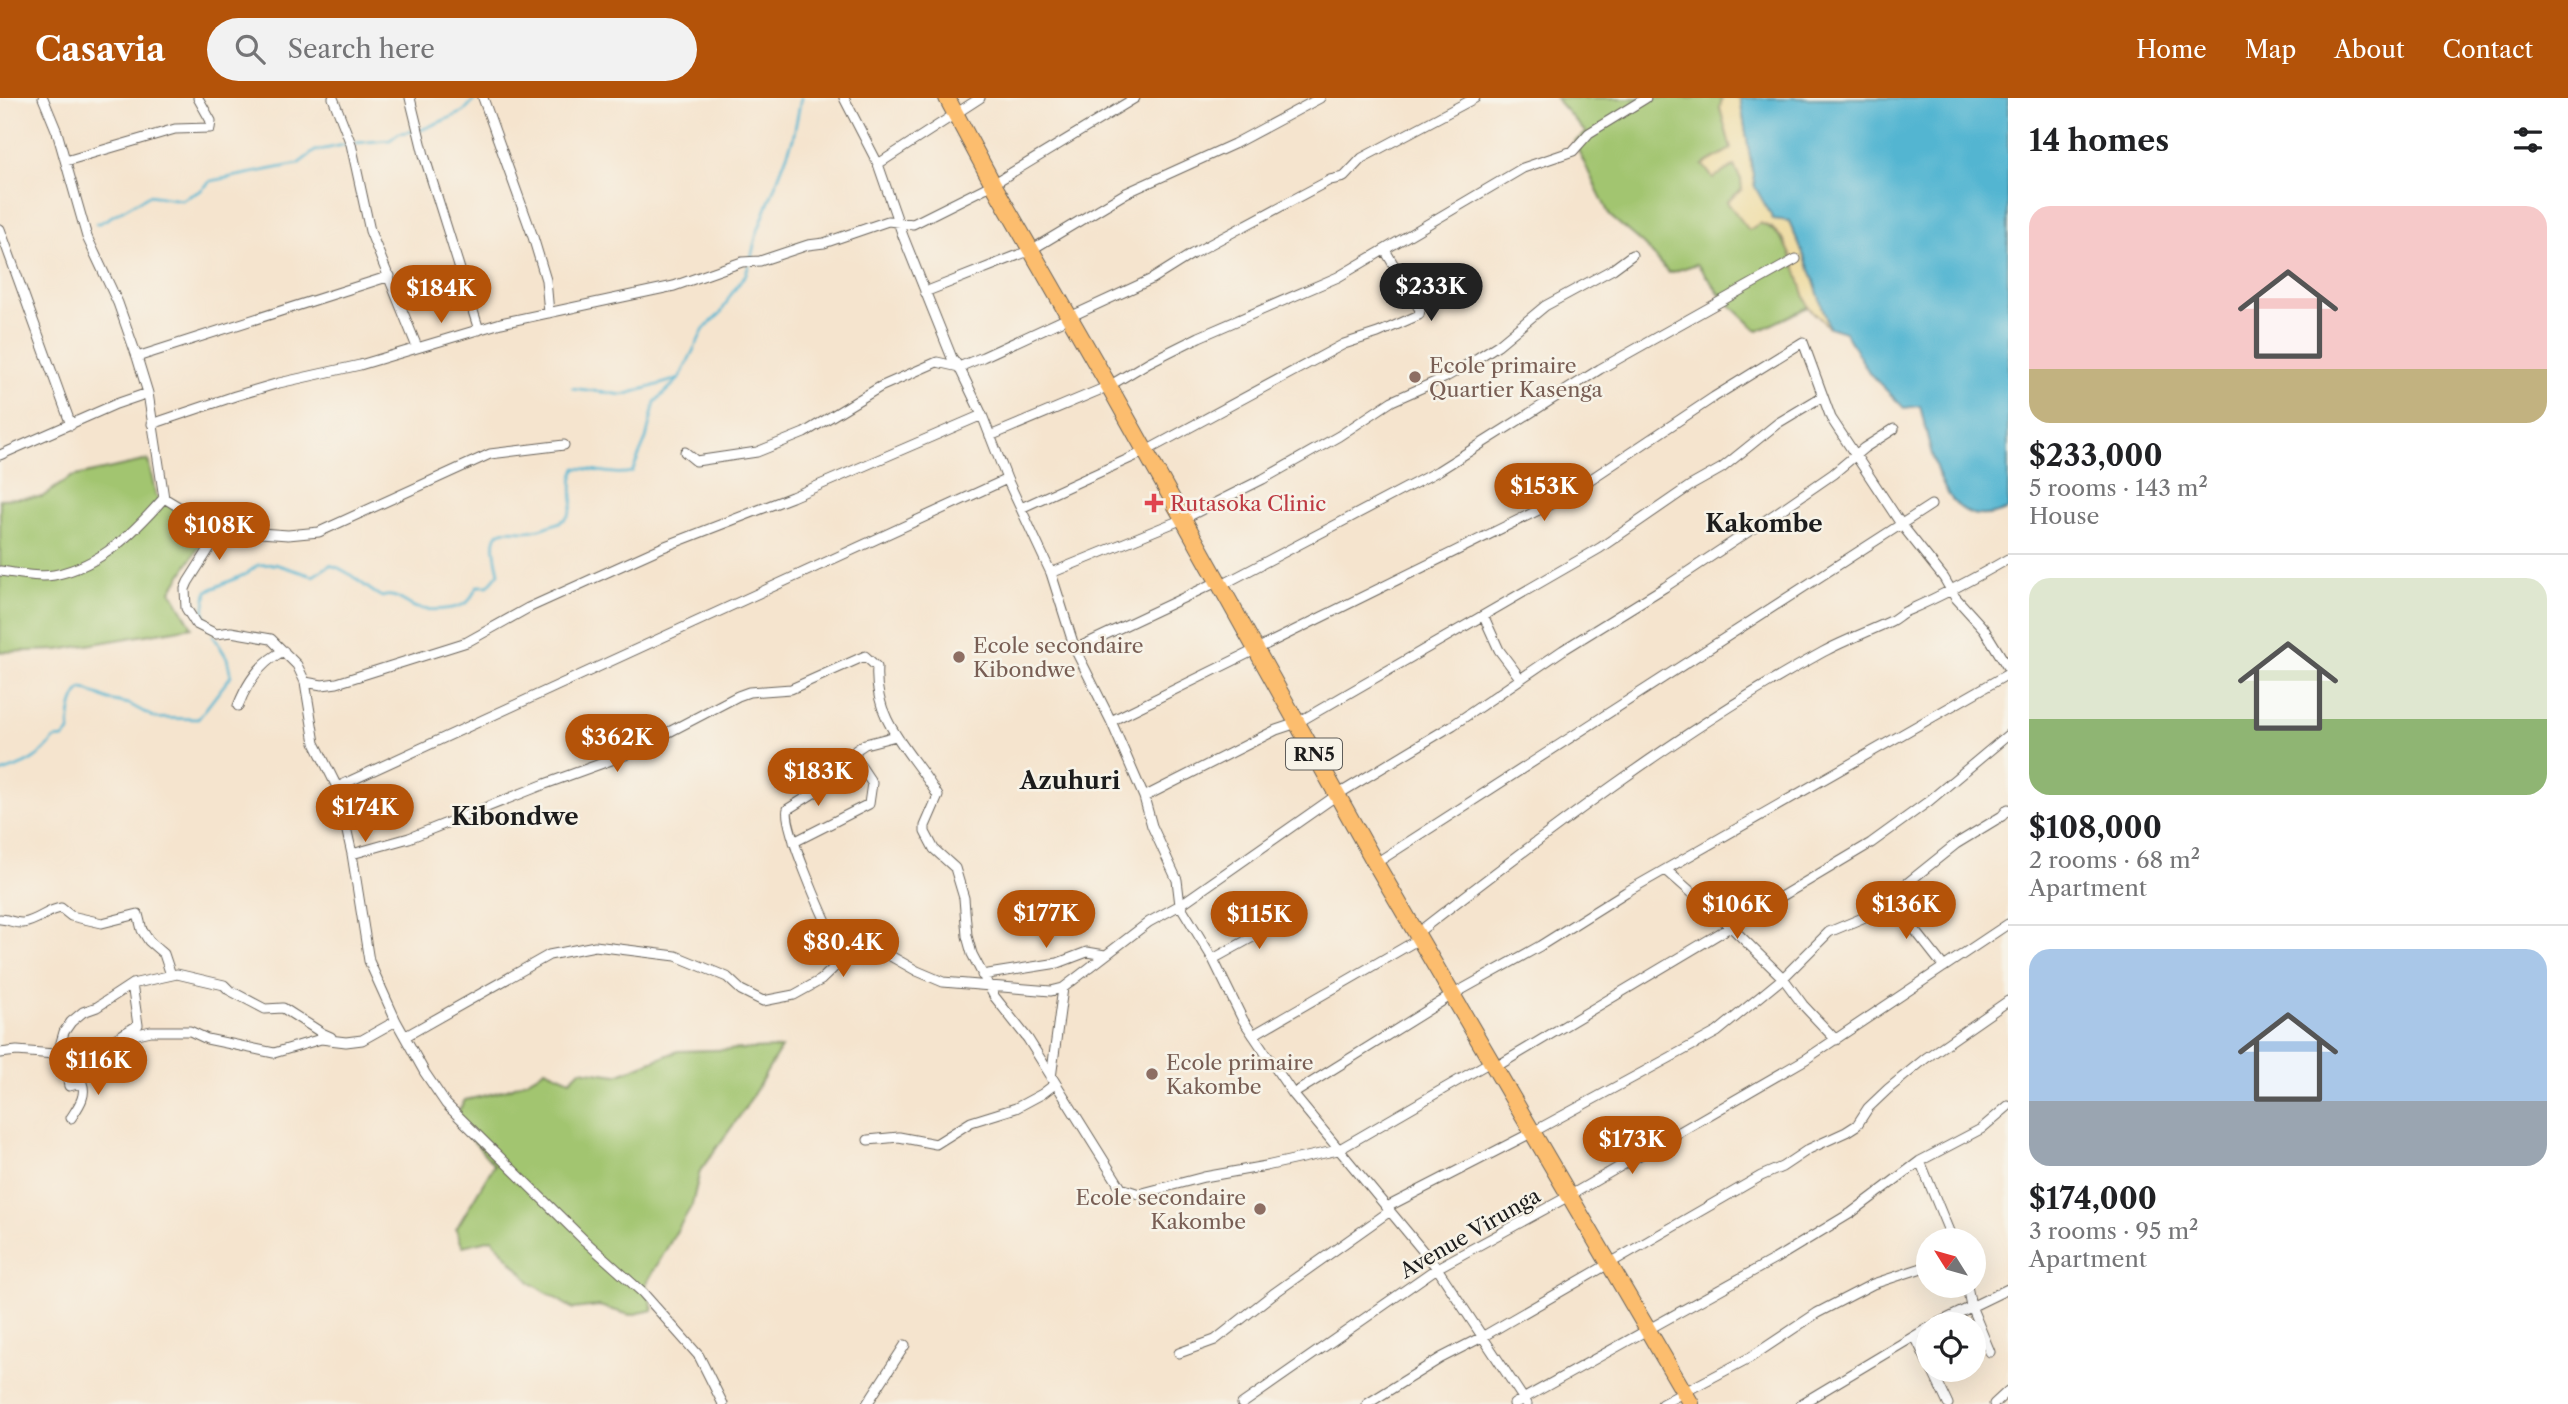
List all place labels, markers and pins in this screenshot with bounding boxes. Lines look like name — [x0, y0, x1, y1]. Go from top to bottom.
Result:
pin: $233K — [1382, 264, 1480, 323]
pin: $184K — [392, 266, 490, 325]
place label: Ecole primaire Quartier Kasenga — [1429, 353, 1603, 402]
marker: Ecole primaire Quartier Kasenga — [1407, 369, 1423, 385]
pin: $153K — [1495, 464, 1593, 523]
place label: Rutasoka Clinic — [1170, 491, 1326, 516]
marker: Rutasoka Clinic — [1144, 493, 1164, 513]
pin: $108K — [170, 503, 268, 562]
place label: Ecole secondaire Kibondwe — [973, 633, 1144, 682]
marker: Ecole secondaire Kibondwe — [951, 649, 967, 665]
pin: $362K — [568, 714, 666, 774]
pin: $183K — [769, 748, 867, 808]
pin: $174K — [316, 784, 414, 844]
pin: $106K — [1688, 882, 1786, 941]
pin: $136K — [1857, 882, 1955, 941]
pin: $177K — [997, 890, 1095, 950]
pin: $115K — [1210, 892, 1308, 951]
pin: $80.4K — [786, 920, 900, 979]
pin: $116K — [49, 1038, 147, 1097]
place label: Ecole primaire Kakombe — [1166, 1050, 1314, 1099]
marker: Ecole primaire Kakombe — [1144, 1066, 1160, 1082]
pin: $173K — [1583, 1116, 1681, 1176]
place label: Ecole secondaire Kakombe — [1075, 1185, 1246, 1234]
marker: Ecole secondaire Kakombe — [1252, 1201, 1268, 1217]

